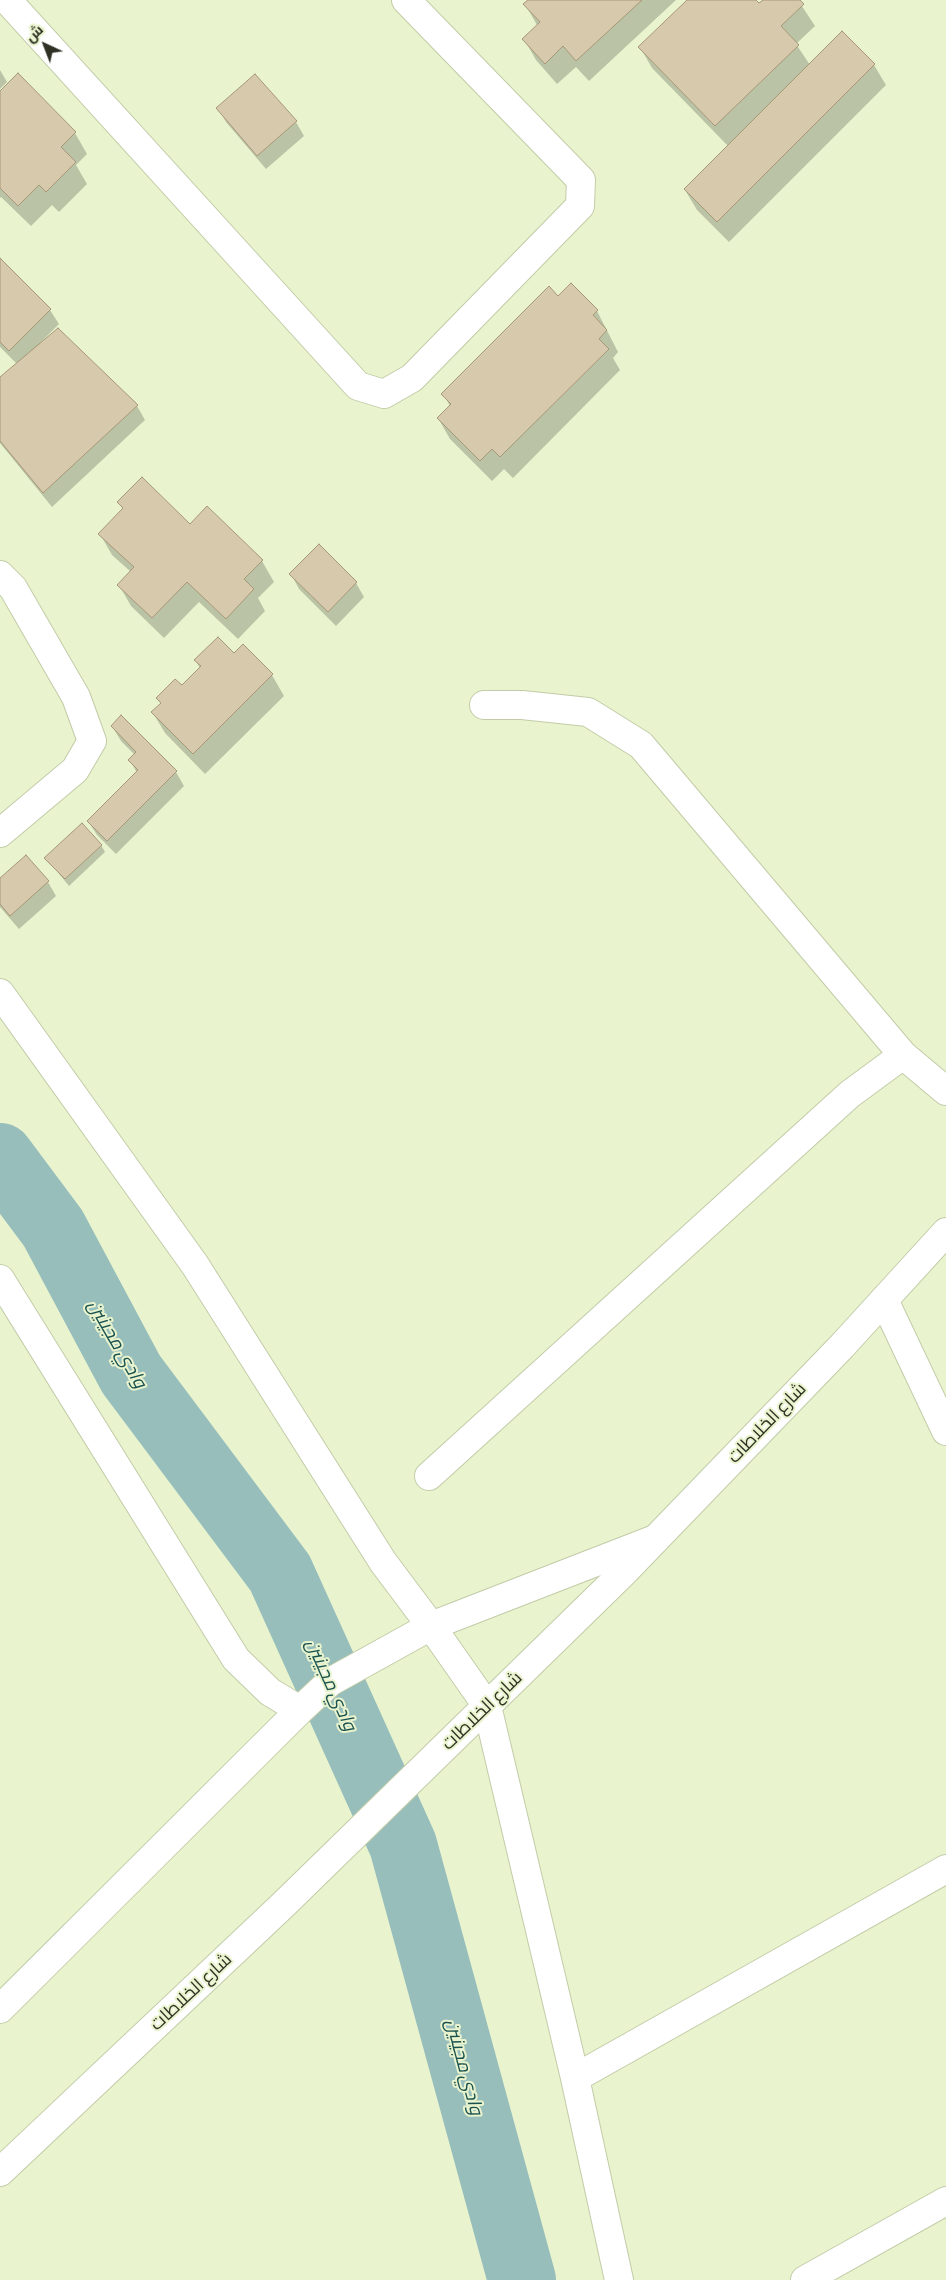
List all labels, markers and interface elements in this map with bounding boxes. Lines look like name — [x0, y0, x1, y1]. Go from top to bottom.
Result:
north arrow — [20, 20, 70, 70]
text: ش — [23, 23, 46, 45]
water label: وادي مجينين — [83, 1296, 151, 1392]
street label: شارع الخلاطات — [723, 1378, 811, 1468]
water label: وادي مجينين — [301, 1636, 361, 1734]
street label: شارع الخلاطات — [437, 1667, 527, 1755]
street label: شارع الخلاطات — [146, 1949, 236, 2035]
water label: وادي مجينين — [440, 2017, 488, 2117]

